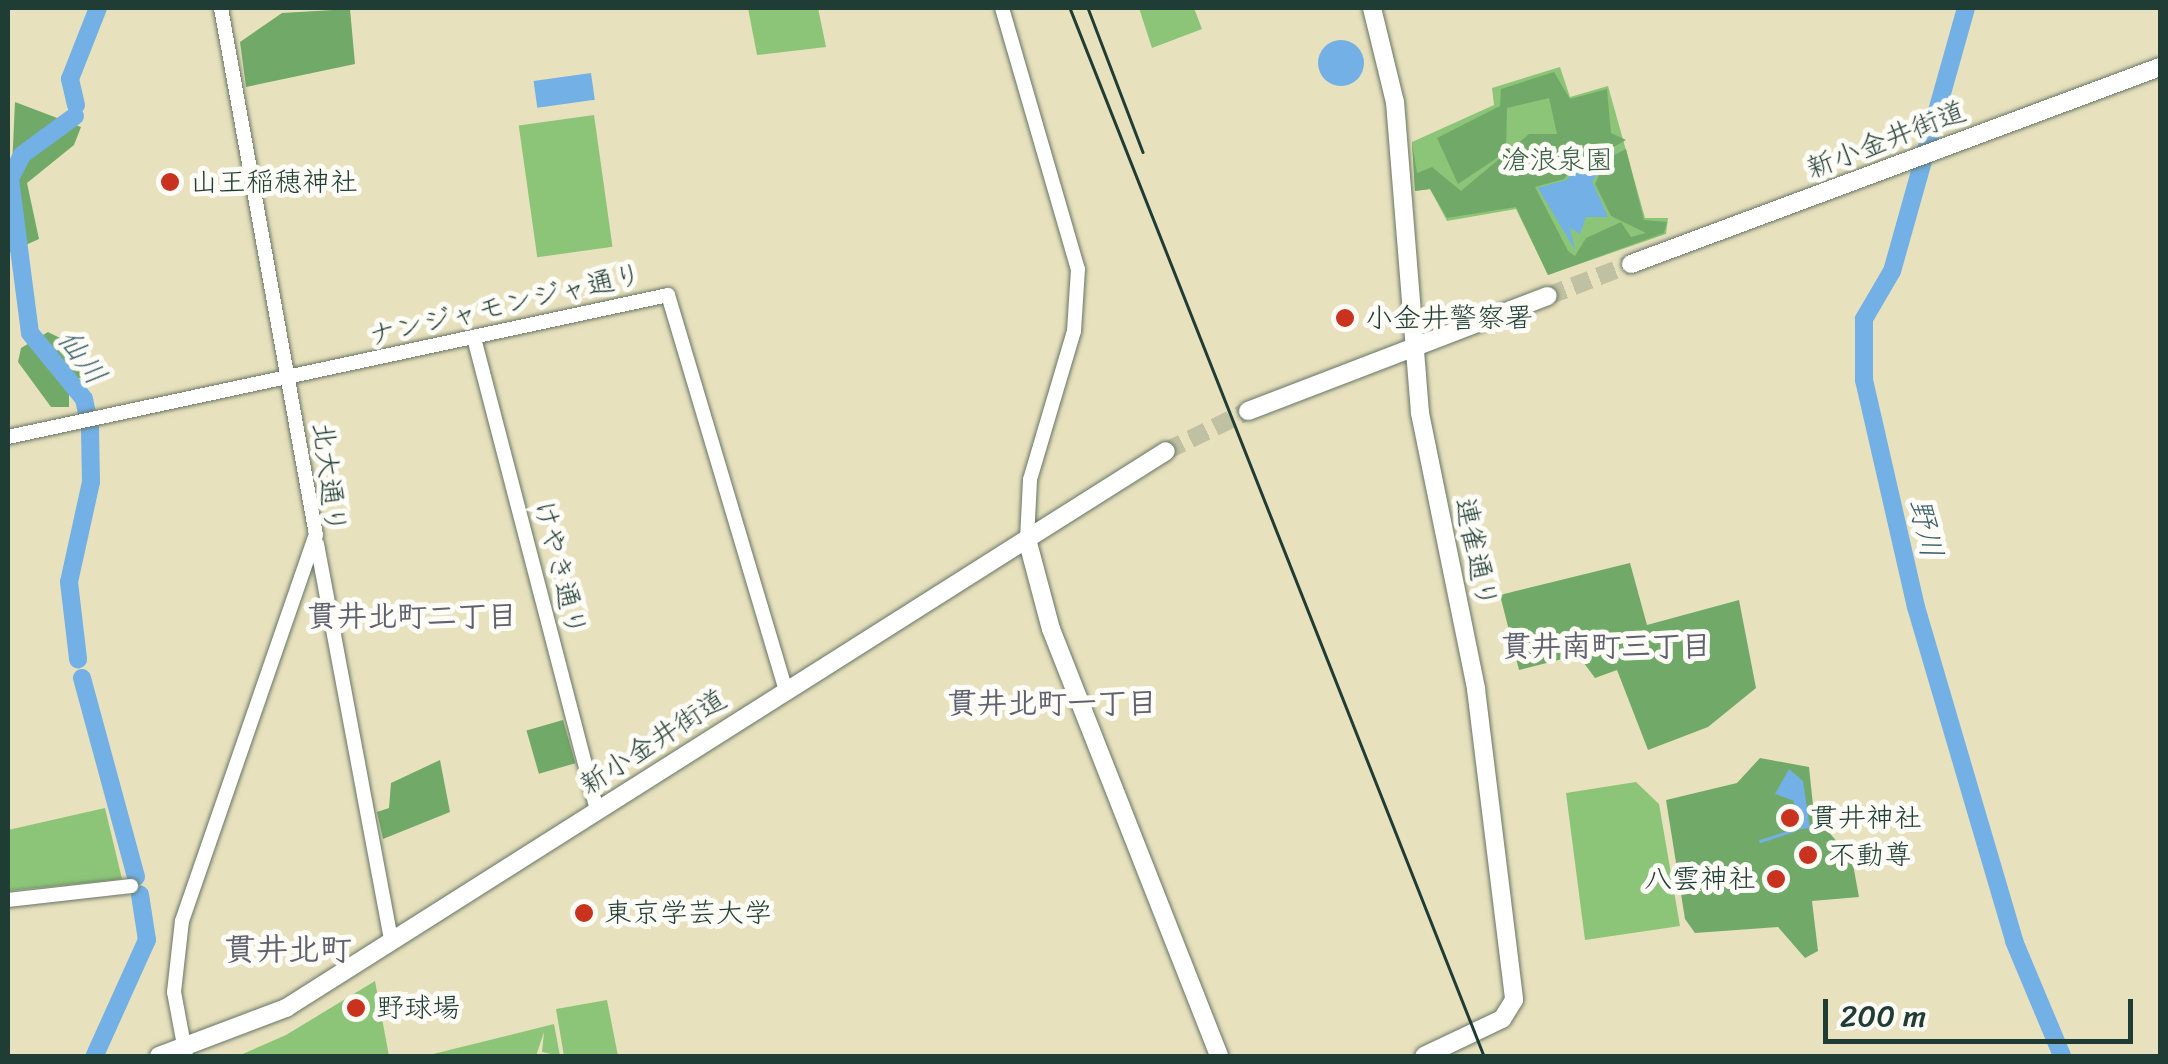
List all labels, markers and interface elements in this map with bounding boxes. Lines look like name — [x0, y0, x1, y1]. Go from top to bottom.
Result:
street label: 新小金井街道 — [1802, 94, 1970, 186]
park label: 滄浪泉園 — [1501, 143, 1613, 177]
place label: 山王稲穂神社 — [190, 165, 358, 199]
marker: 山王稲穂神社 — [159, 171, 181, 193]
street label: ナンジャモンジャ通り — [365, 257, 645, 353]
place label: 小金井警察署 — [1365, 301, 1533, 335]
marker: 小金井警察署 — [1334, 307, 1356, 329]
water label: 仙川 — [50, 322, 114, 392]
street label: 北大通り — [306, 420, 352, 536]
street label: 連雀通り — [1448, 495, 1504, 611]
water label: 野川 — [1902, 495, 1950, 561]
street label: けやき通り — [527, 496, 593, 640]
district label: 貫井北町二丁目 — [307, 598, 517, 634]
district label: 貫井南町三丁目 — [1501, 628, 1711, 664]
street label: 新小金井街道 — [573, 682, 733, 802]
district label: 貫井北町一丁目 — [947, 685, 1157, 721]
place label: 貫井神社 — [1810, 801, 1922, 835]
marker: 貫井神社 — [1779, 807, 1801, 829]
place label: 不動尊 — [1828, 838, 1912, 872]
marker: 不動尊 — [1797, 844, 1819, 866]
place label: 八雲神社 — [1644, 862, 1756, 896]
marker: 八雲神社 — [1765, 868, 1787, 890]
place label: 東京学芸大学 — [604, 896, 772, 930]
marker: 東京学芸大学 — [573, 902, 595, 924]
district label: 貫井北町 — [224, 931, 352, 969]
scale bar — [1828, 979, 2138, 1041]
text: 200 m — [1840, 989, 1926, 1043]
place label: 野球場 — [376, 991, 460, 1025]
marker: 野球場 — [345, 997, 367, 1019]

